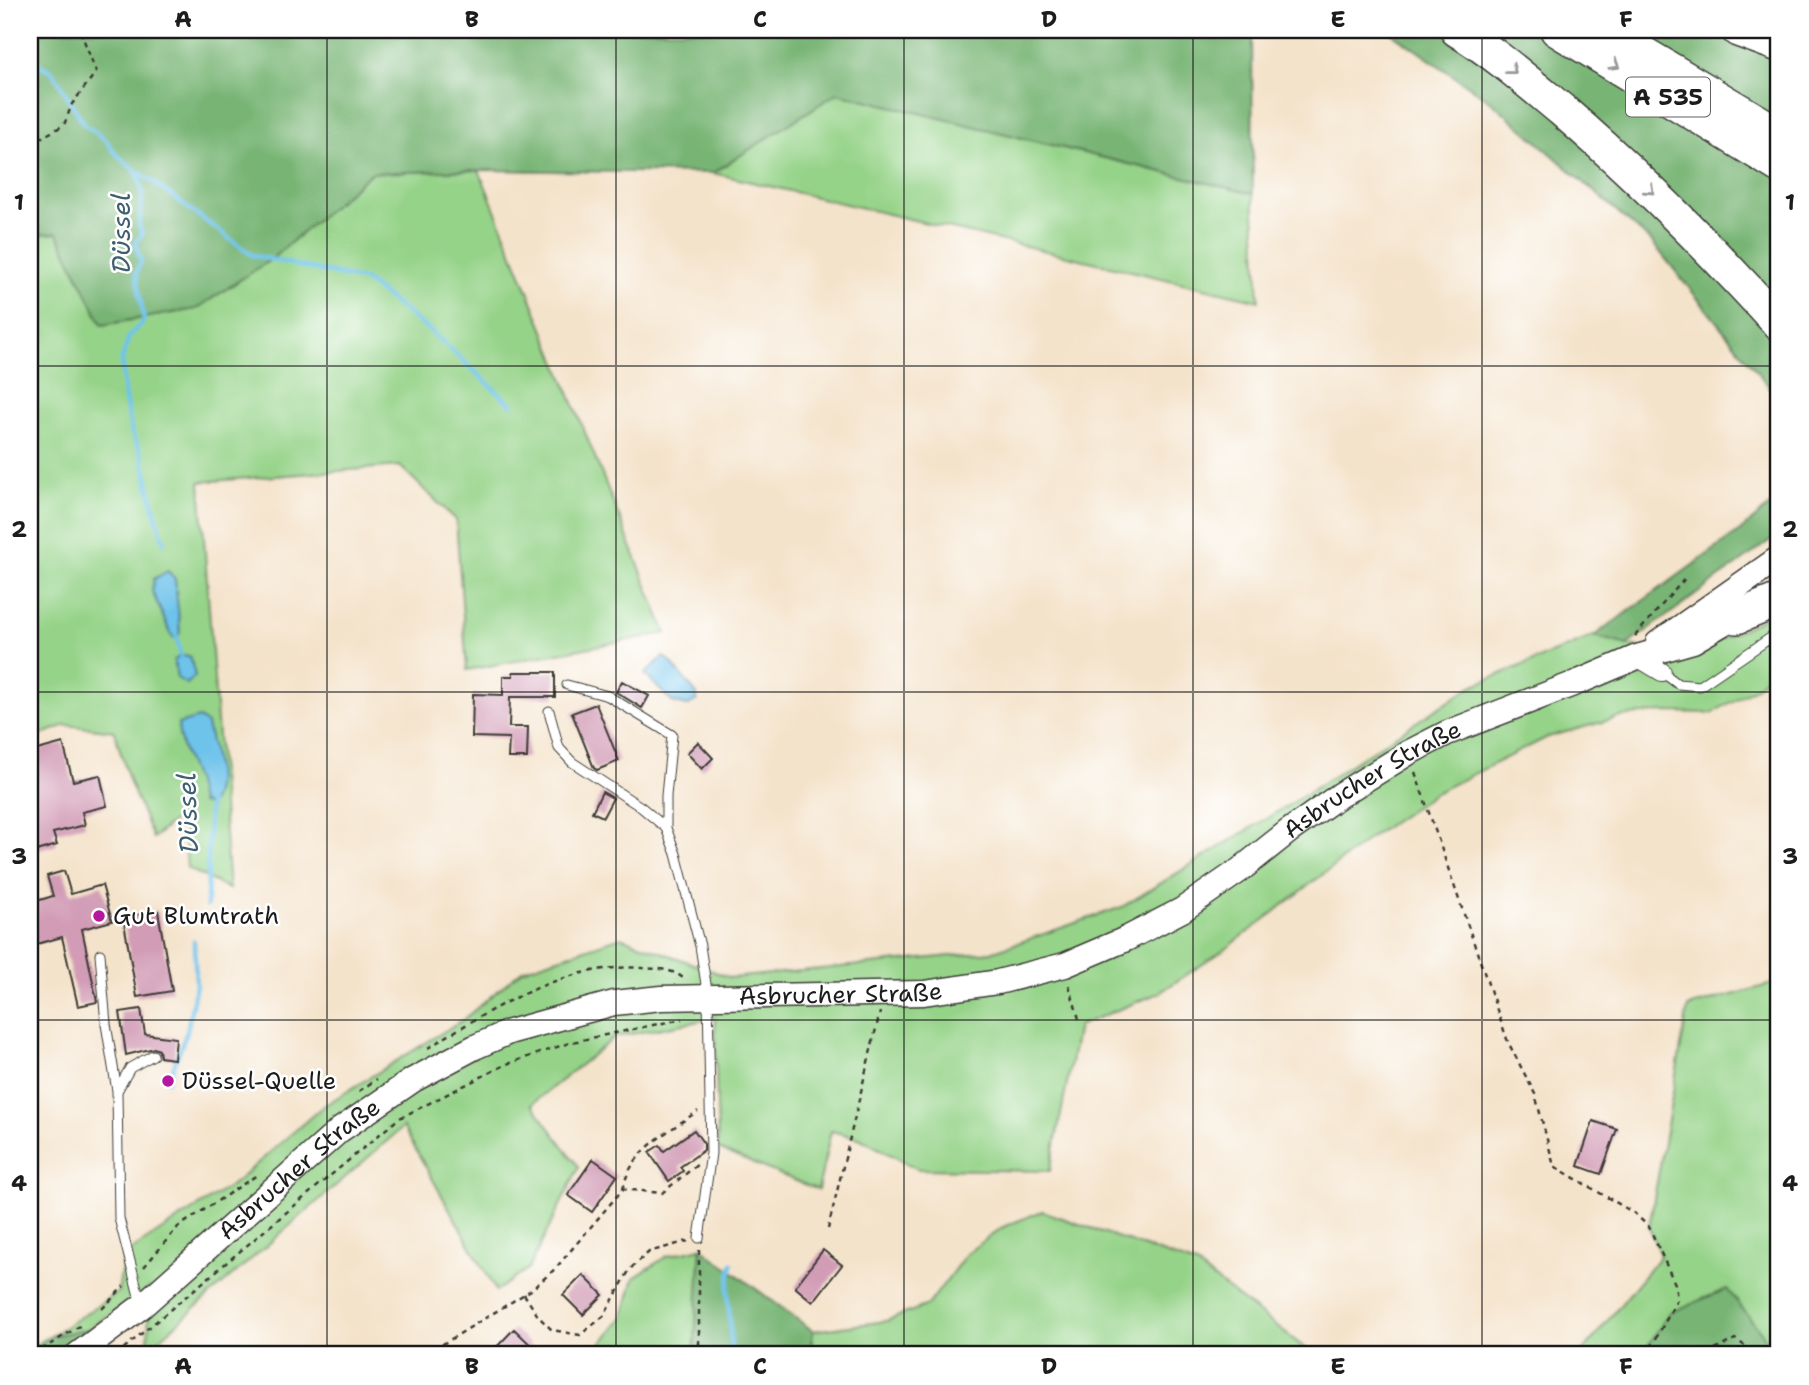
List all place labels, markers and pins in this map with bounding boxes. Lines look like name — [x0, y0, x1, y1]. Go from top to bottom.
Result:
place label: Gut Blumtrath — [113, 900, 279, 932]
marker: Gut Blumtrath — [91, 908, 107, 924]
place label: Düssel-Quelle — [182, 1065, 336, 1097]
marker: Düssel-Quelle — [160, 1073, 176, 1089]

